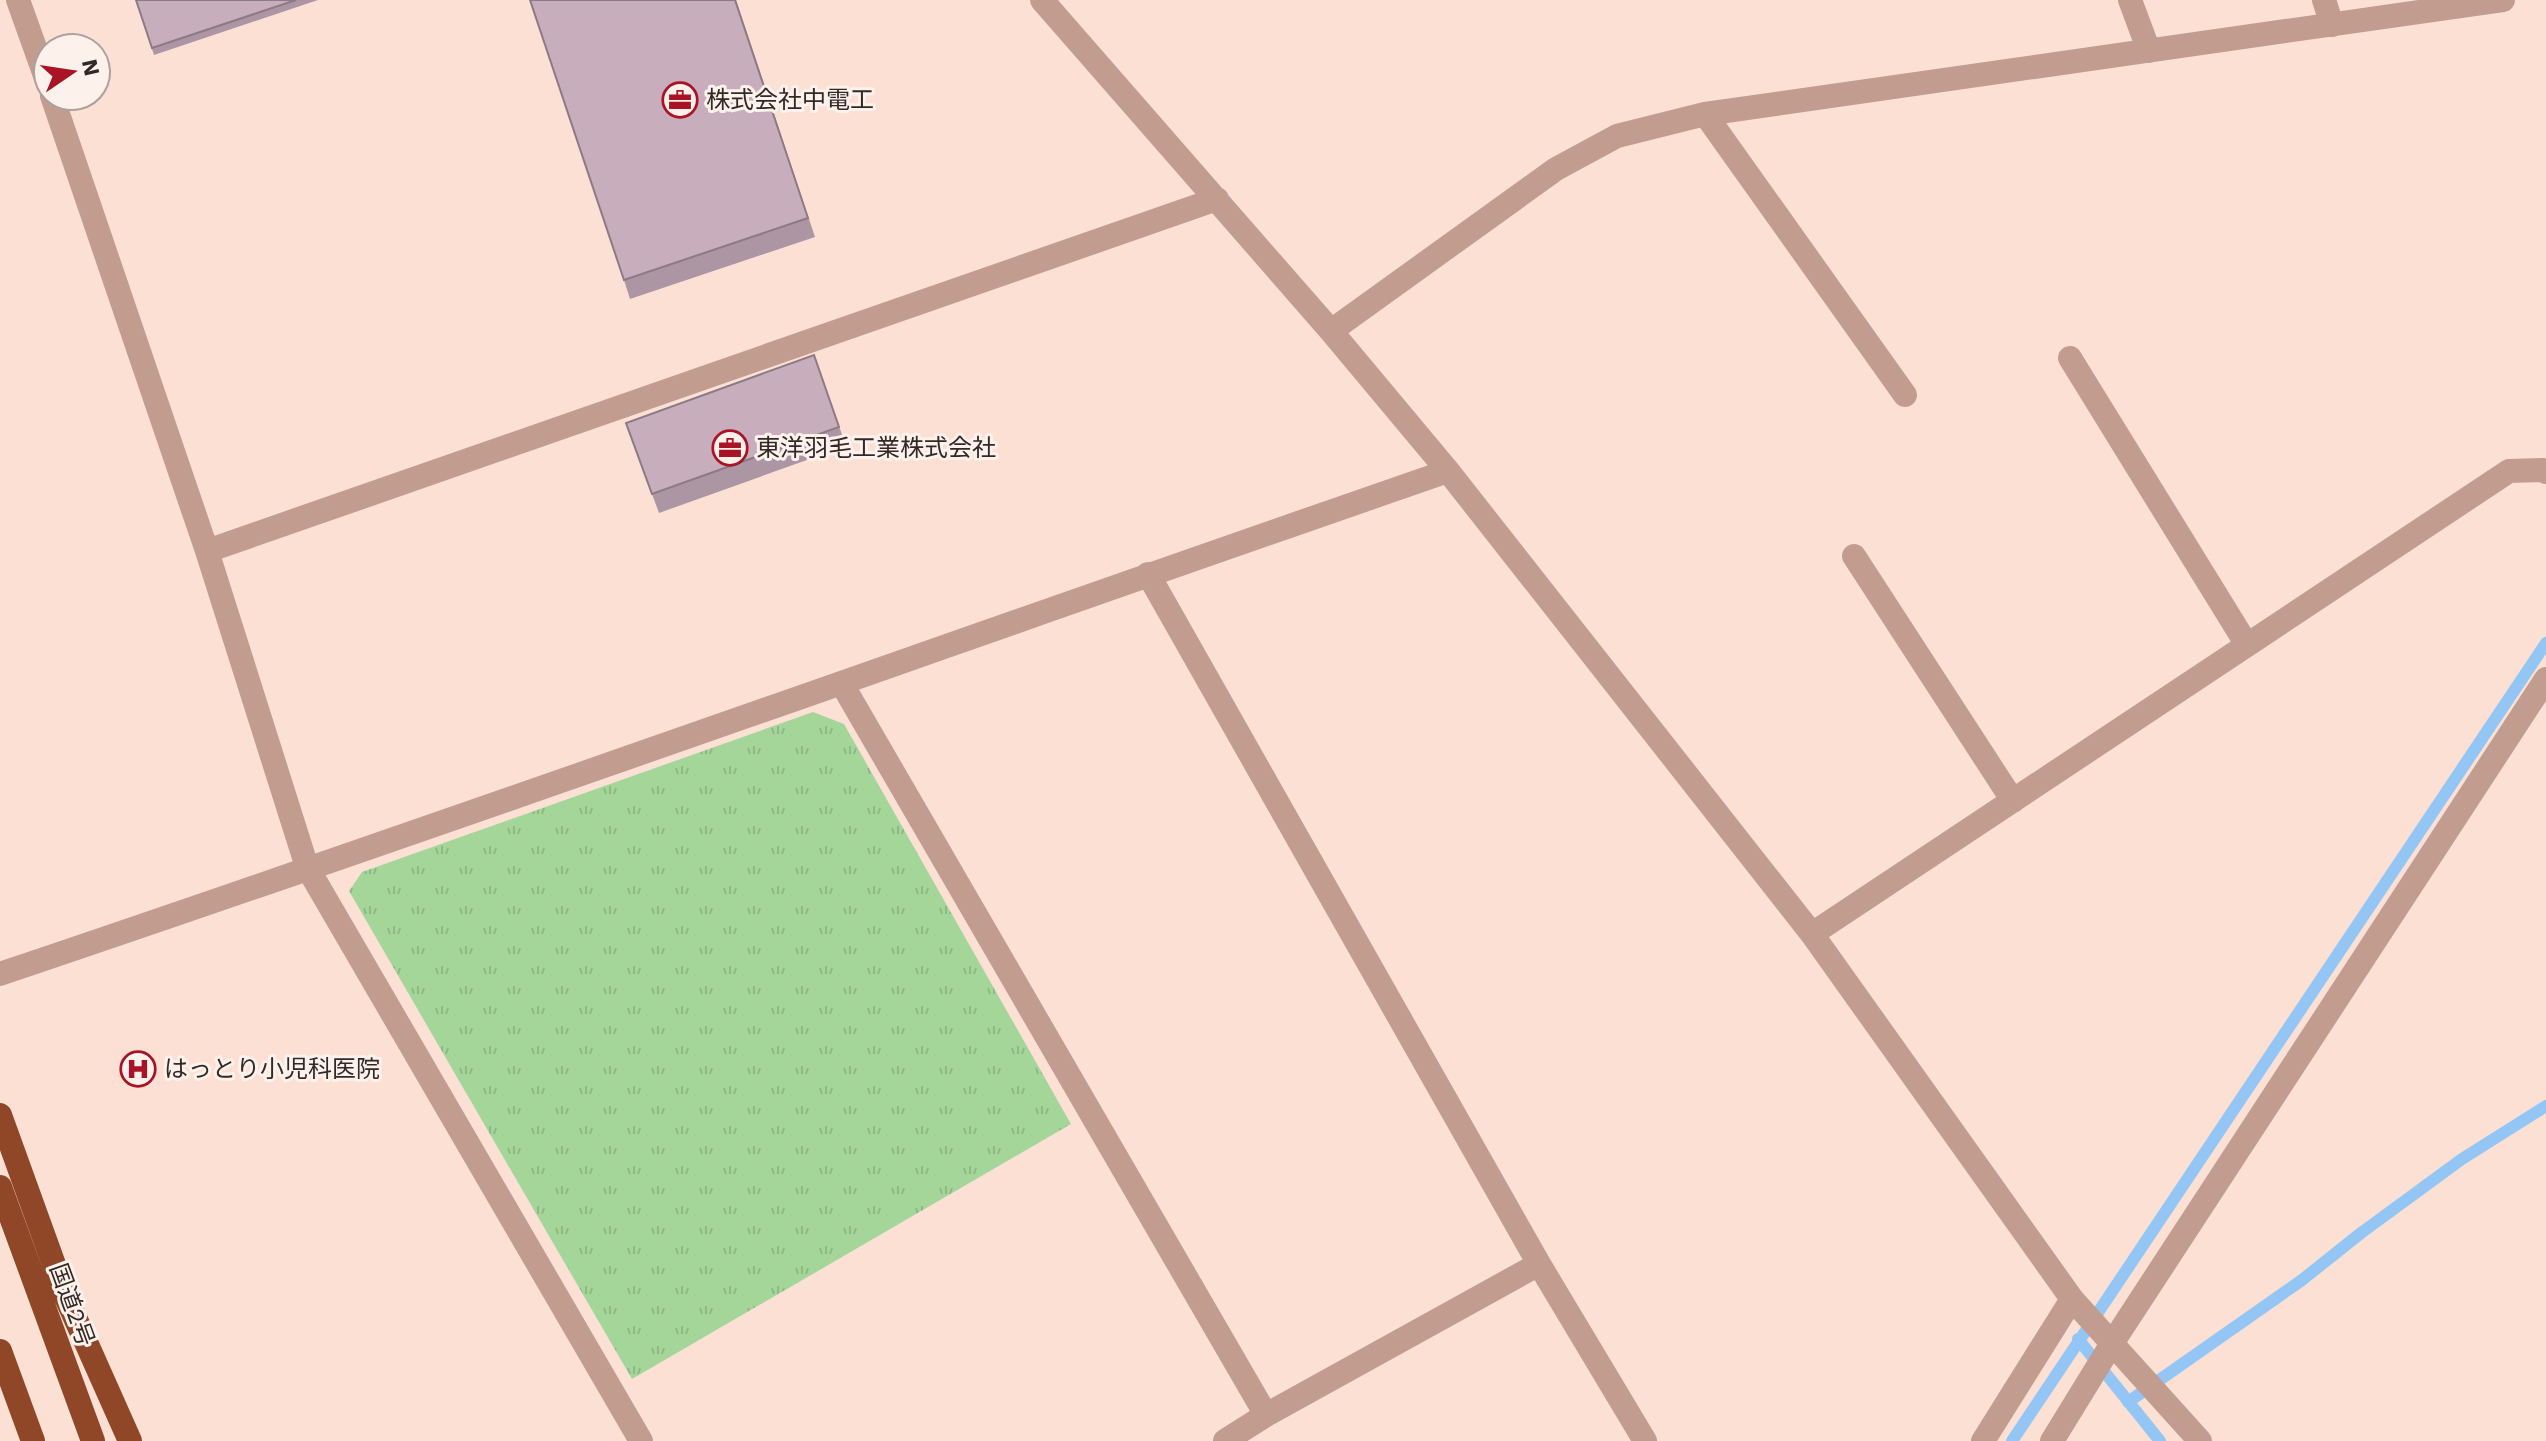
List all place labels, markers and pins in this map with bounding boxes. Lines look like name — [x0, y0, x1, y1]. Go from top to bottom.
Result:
office icon: 株式会社中電工 — [661, 81, 699, 119]
place label: 株式会社中電工 — [706, 86, 874, 114]
office icon: 東洋羽毛工業株式会社 — [711, 429, 749, 467]
place label: 東洋羽毛工業株式会社 — [756, 434, 996, 462]
hospital icon: はっとり小児科医院 — [119, 1050, 157, 1088]
place label: はっとり小児科医院 — [164, 1055, 380, 1083]

